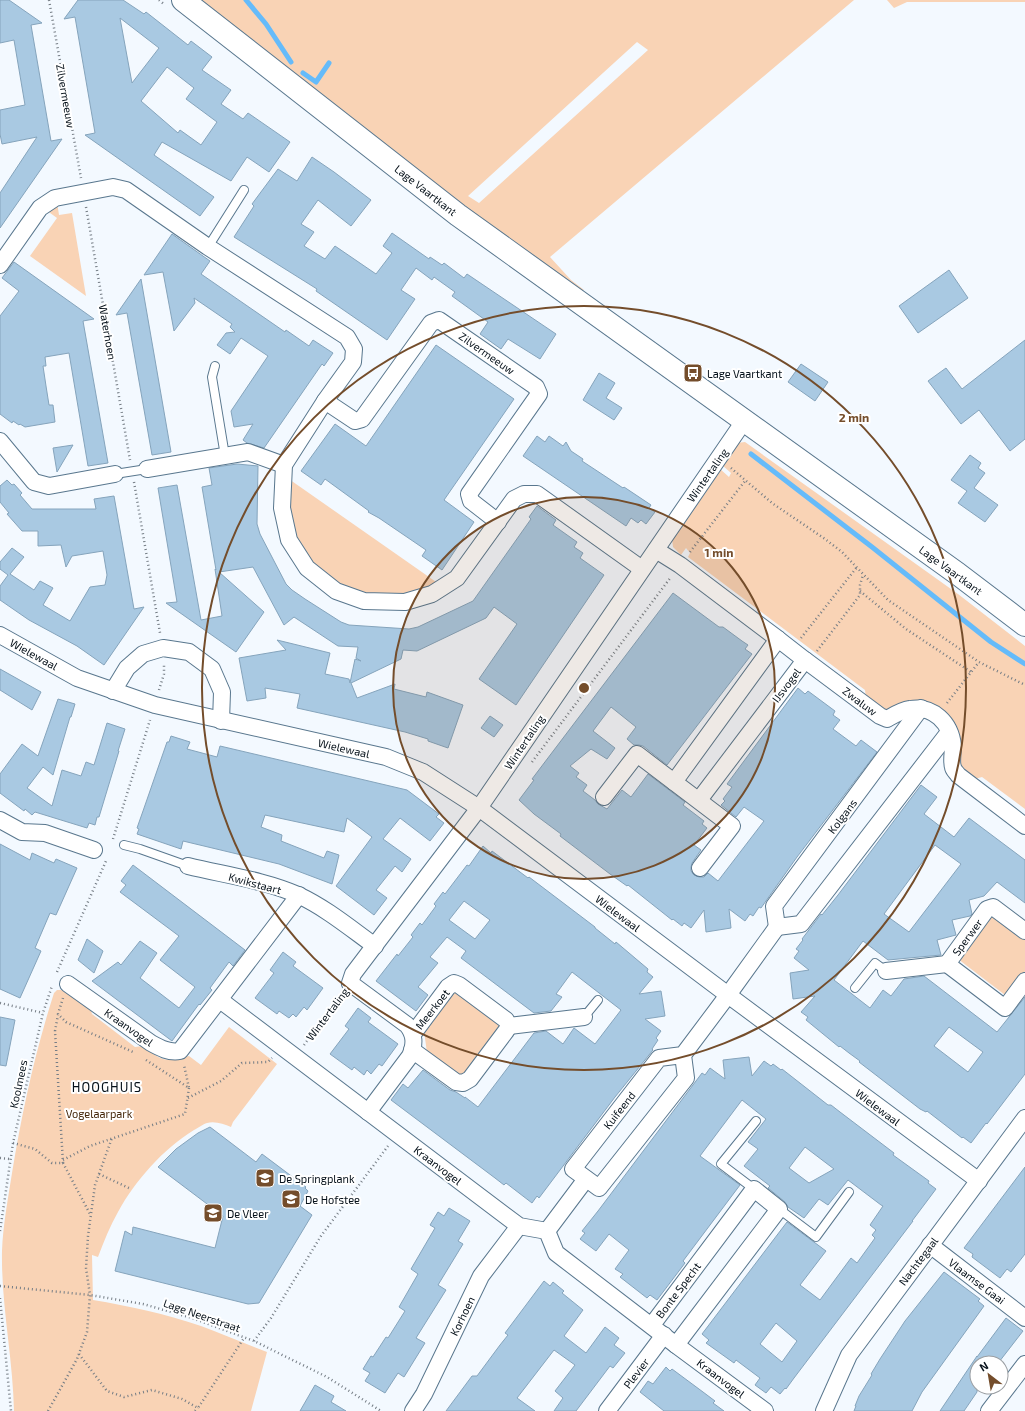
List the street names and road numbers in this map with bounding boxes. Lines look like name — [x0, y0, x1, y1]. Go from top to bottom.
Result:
street label: Zilvermeeuw — [54, 63, 78, 129]
street label: Lage Vaartkant — [392, 162, 460, 218]
street label: Waterhoen — [97, 303, 119, 361]
street label: Zilvermeeuw — [457, 329, 517, 377]
street label: Wintertaling — [684, 446, 730, 504]
street label: Lage Vaartkant — [917, 543, 985, 597]
street label: Wielewaal — [8, 636, 61, 673]
street label: IJsvogel — [769, 665, 804, 705]
street label: Zwaluw — [840, 684, 880, 718]
street label: Wintertaling — [501, 712, 547, 772]
street label: Wielewaal — [317, 736, 372, 760]
street label: Kolgans — [825, 796, 859, 836]
street label: Kwikstaart — [227, 870, 283, 896]
street label: Wielewaal — [593, 892, 644, 934]
street label: Sperwer — [949, 916, 985, 958]
street label: Wintertaling — [303, 985, 351, 1043]
street label: Meerkoet — [412, 986, 452, 1032]
street label: Kraanvogel — [102, 1005, 157, 1049]
street label: Koolmees — [7, 1058, 30, 1109]
street label: Wielewaal — [853, 1086, 904, 1128]
street label: Kuifeend — [600, 1089, 638, 1131]
street label: Kraanvogel — [411, 1143, 465, 1188]
street label: Nachtegaal — [896, 1234, 941, 1288]
street label: Vlaamse Gaai — [946, 1256, 1008, 1306]
street label: Bonte Specht — [653, 1260, 703, 1320]
street label: Korhoen — [447, 1294, 477, 1338]
street label: Lage Neerstraat — [162, 1296, 242, 1334]
street label: Plevier — [620, 1355, 652, 1391]
street label: Kraanvogel — [694, 1356, 748, 1401]

